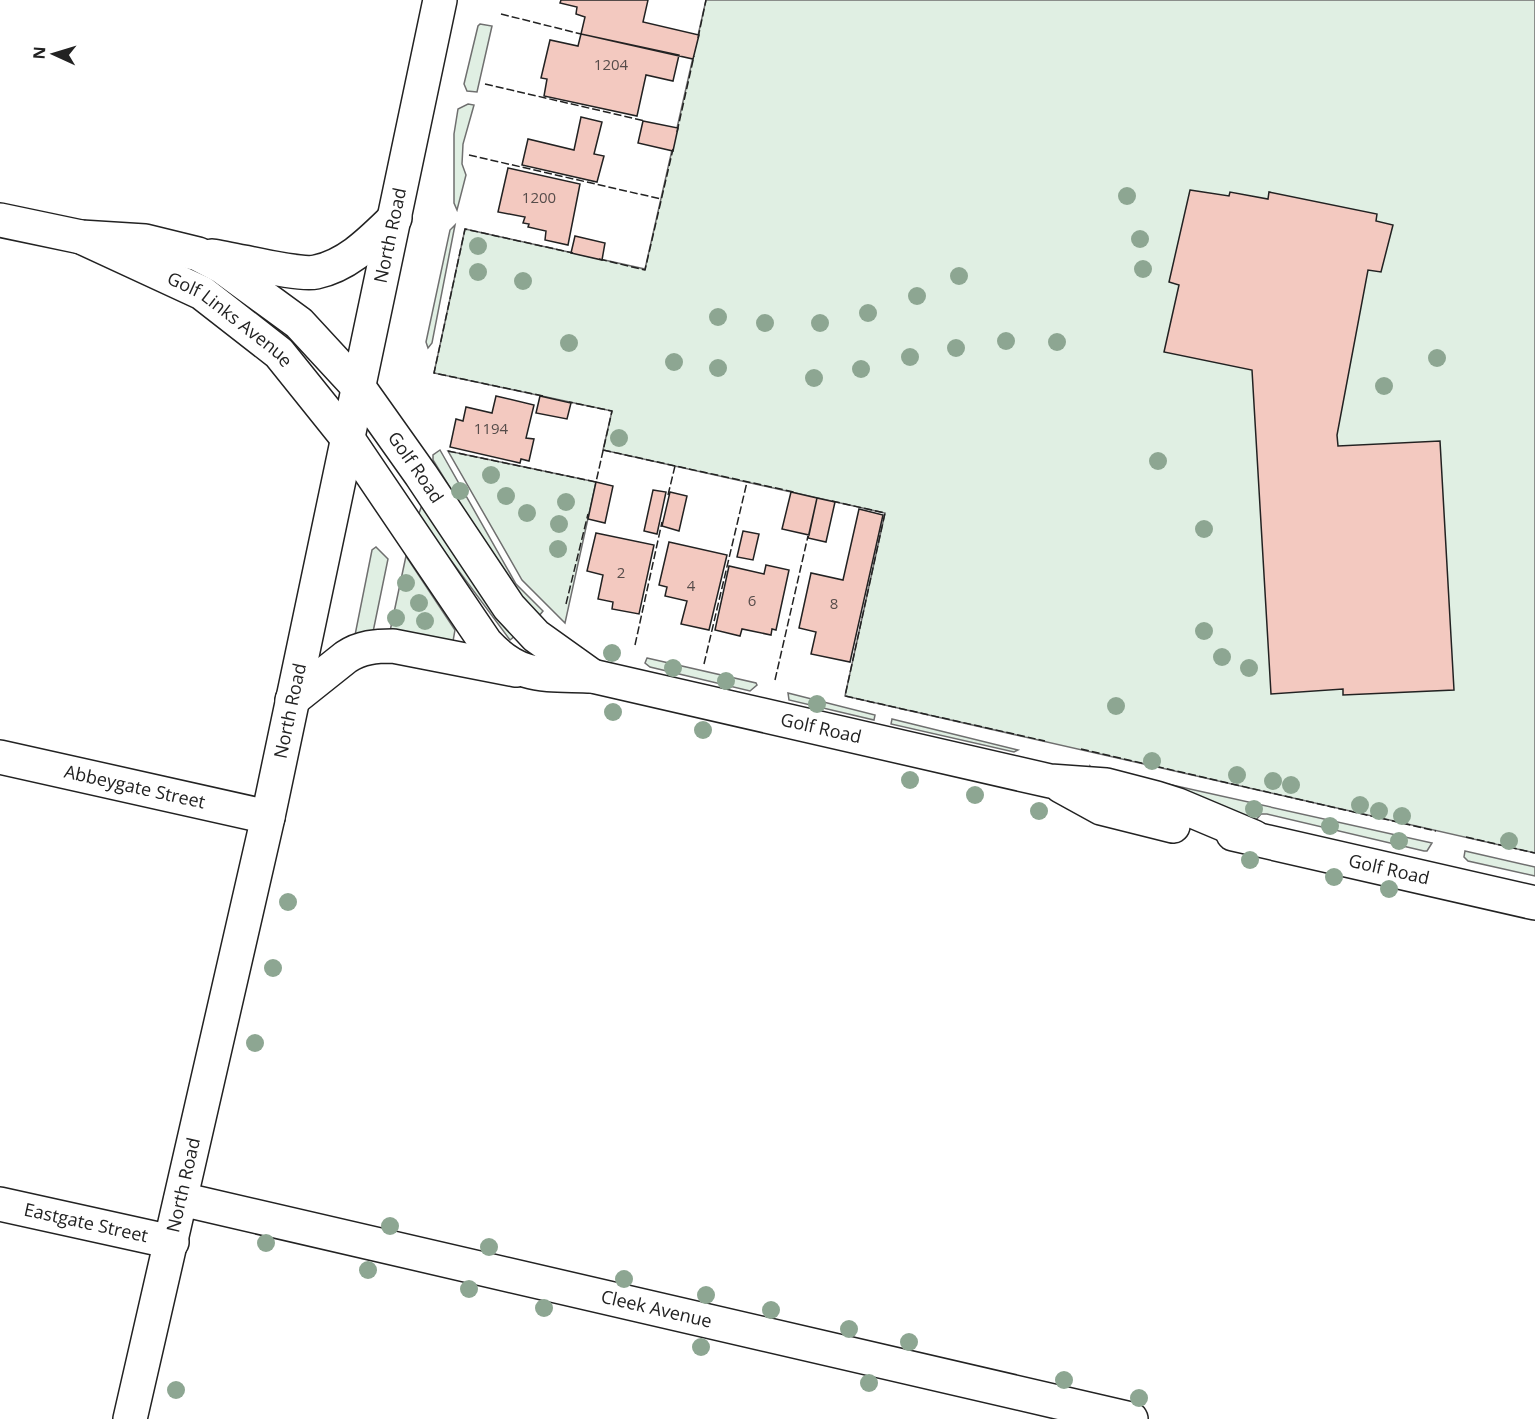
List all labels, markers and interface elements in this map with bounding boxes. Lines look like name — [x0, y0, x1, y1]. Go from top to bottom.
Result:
north arrow — [24, 24, 84, 84]
text: N — [28, 46, 50, 60]
house number: 1204 — [594, 54, 629, 74]
street label: North Road — [368, 185, 411, 285]
house number: 1200 — [522, 187, 556, 207]
street label: Golf Links Avenue — [164, 266, 298, 371]
house number: 1194 — [474, 418, 509, 438]
street label: Golf Road — [383, 426, 449, 508]
house number: 2 — [617, 562, 625, 582]
house number: 4 — [687, 575, 696, 595]
house number: 6 — [748, 590, 756, 610]
house number: 8 — [830, 593, 838, 613]
street label: North Road — [268, 661, 311, 761]
street label: Golf Road — [779, 707, 864, 748]
street label: Abbeygate Street — [62, 759, 208, 814]
street label: Golf Road — [1346, 848, 1432, 890]
street label: North Road — [160, 1135, 205, 1235]
street label: Eastgate Street — [22, 1197, 150, 1247]
street label: Cleek Avenue — [599, 1284, 714, 1333]

